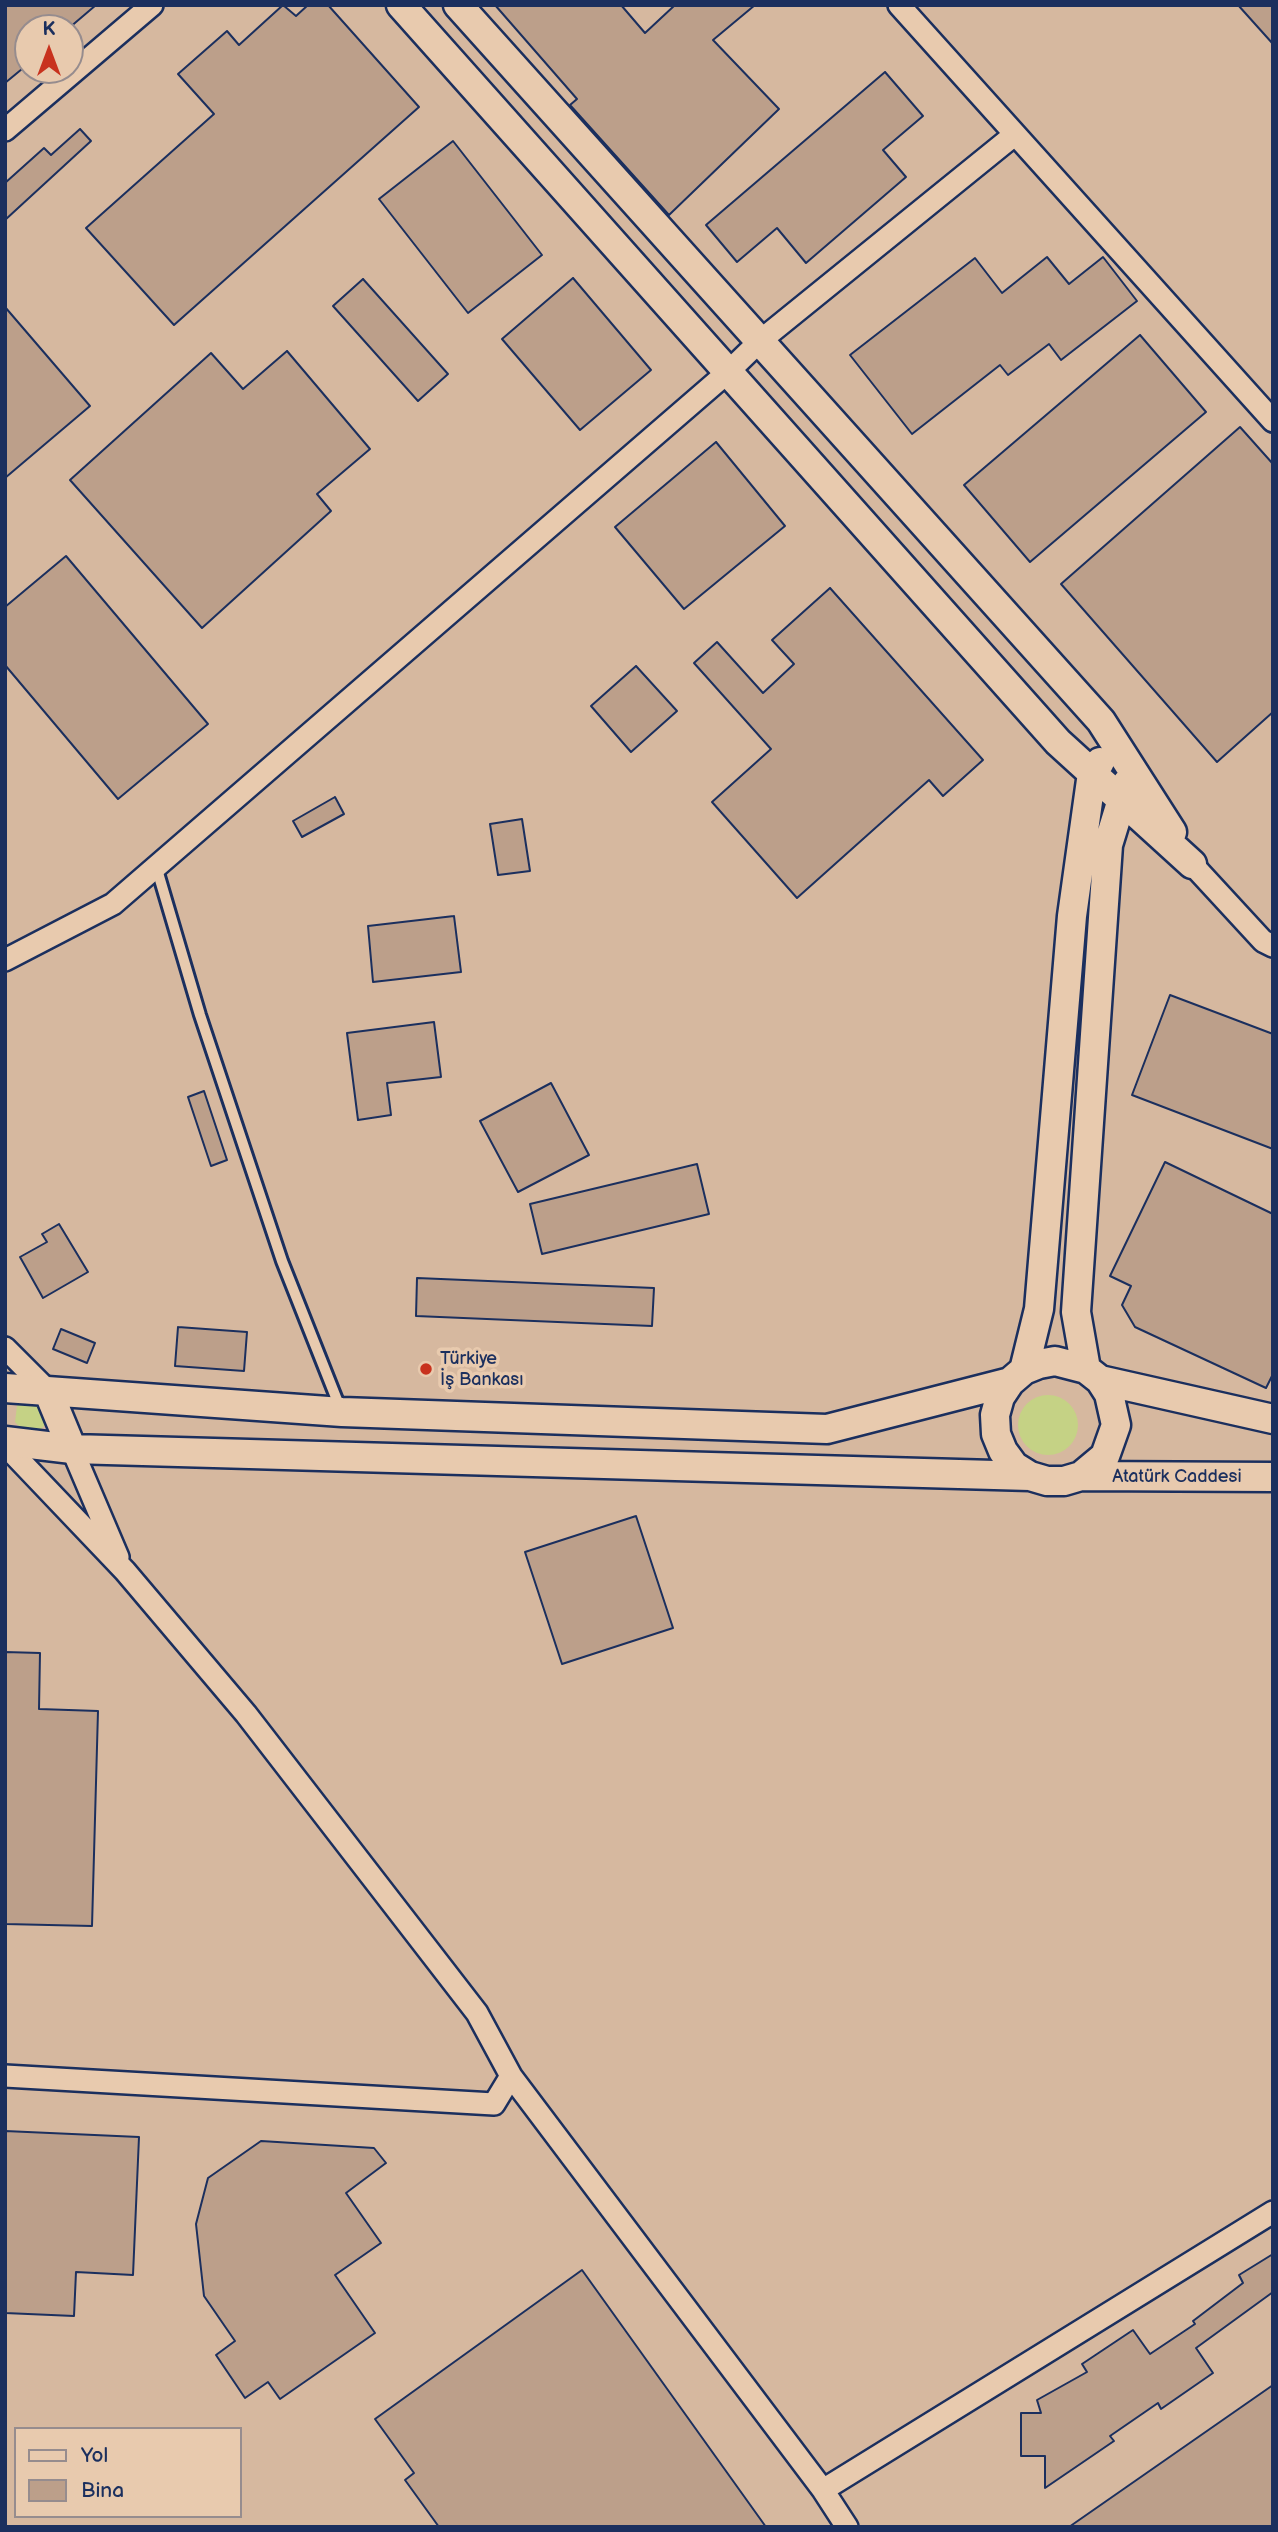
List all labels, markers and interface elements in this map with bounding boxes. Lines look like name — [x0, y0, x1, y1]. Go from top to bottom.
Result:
north arrow — [14, 14, 84, 84]
text: K — [43, 18, 55, 41]
place label: Türkiye İş Bankası — [440, 1348, 524, 1390]
marker: Türkiye İş Bankası — [418, 1361, 434, 1377]
street label: Atatürk Caddesi — [1112, 1466, 1242, 1488]
legend — [14, 2427, 242, 2518]
text: Yol — [81, 2443, 108, 2468]
text: Bina — [81, 2478, 124, 2503]

